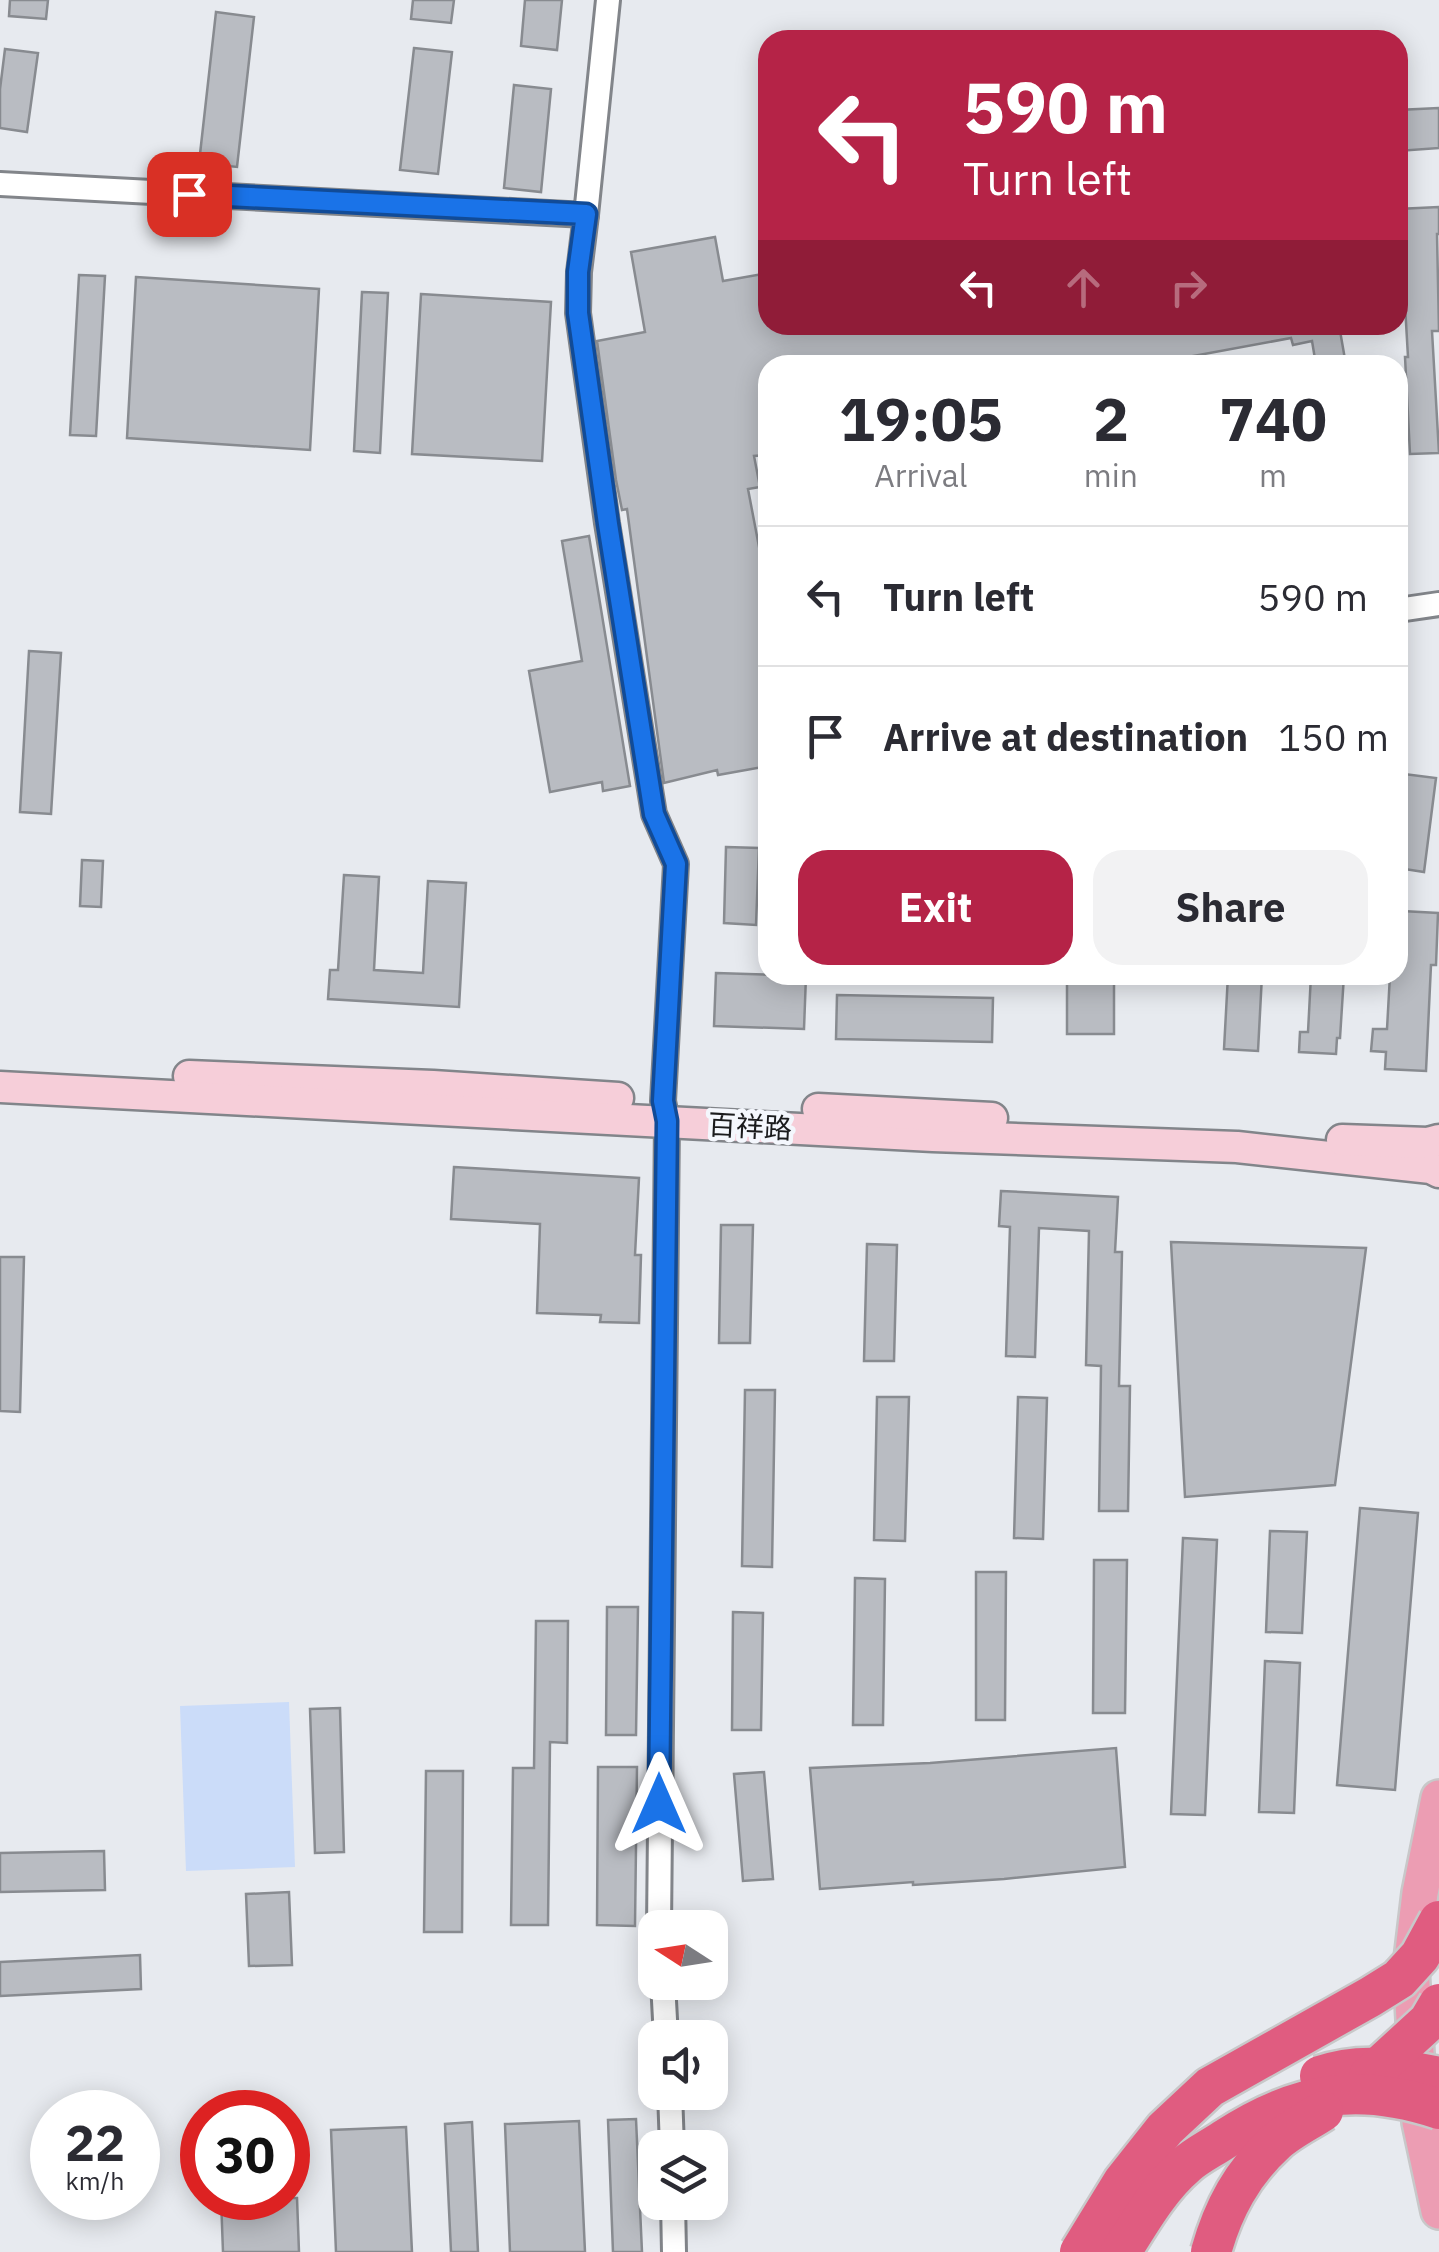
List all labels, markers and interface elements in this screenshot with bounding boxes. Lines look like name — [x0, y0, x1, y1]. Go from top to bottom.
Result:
text: 590 m — [963, 61, 1168, 152]
icon: left — [798, 70, 928, 200]
text: Turn left — [963, 149, 1132, 207]
pin — [147, 152, 232, 237]
icon: arrive — [162, 167, 217, 222]
icon: left — [951, 260, 1006, 315]
icon: ahead — [1056, 260, 1111, 315]
icon: right — [1161, 260, 1216, 315]
text: 19:05 — [839, 379, 1003, 458]
text: 2 — [1093, 379, 1129, 458]
text: 740 — [1219, 379, 1327, 458]
text: Arrival — [874, 454, 968, 496]
text: min — [1084, 454, 1138, 496]
text: m — [1259, 454, 1287, 496]
icon: left — [798, 569, 853, 624]
text: Turn left — [883, 572, 1034, 621]
text: 590 m — [1257, 572, 1368, 621]
icon: arrive — [798, 709, 853, 764]
text: Arrive at destination — [883, 712, 1248, 761]
text: 150 m — [1278, 712, 1389, 761]
button: Exit — [798, 850, 1073, 965]
button: Share — [1093, 850, 1368, 965]
street label: 百祥路 — [707, 1105, 793, 1147]
position arrow — [607, 1752, 711, 1856]
north arrow — [638, 1910, 728, 2000]
map controls — [638, 1910, 728, 2220]
button: sound — [638, 2020, 728, 2110]
speed limit sign: 30 — [180, 2090, 310, 2220]
text: 22 — [65, 2110, 125, 2175]
button: layers — [638, 2130, 728, 2220]
text: km/h — [66, 2164, 124, 2197]

